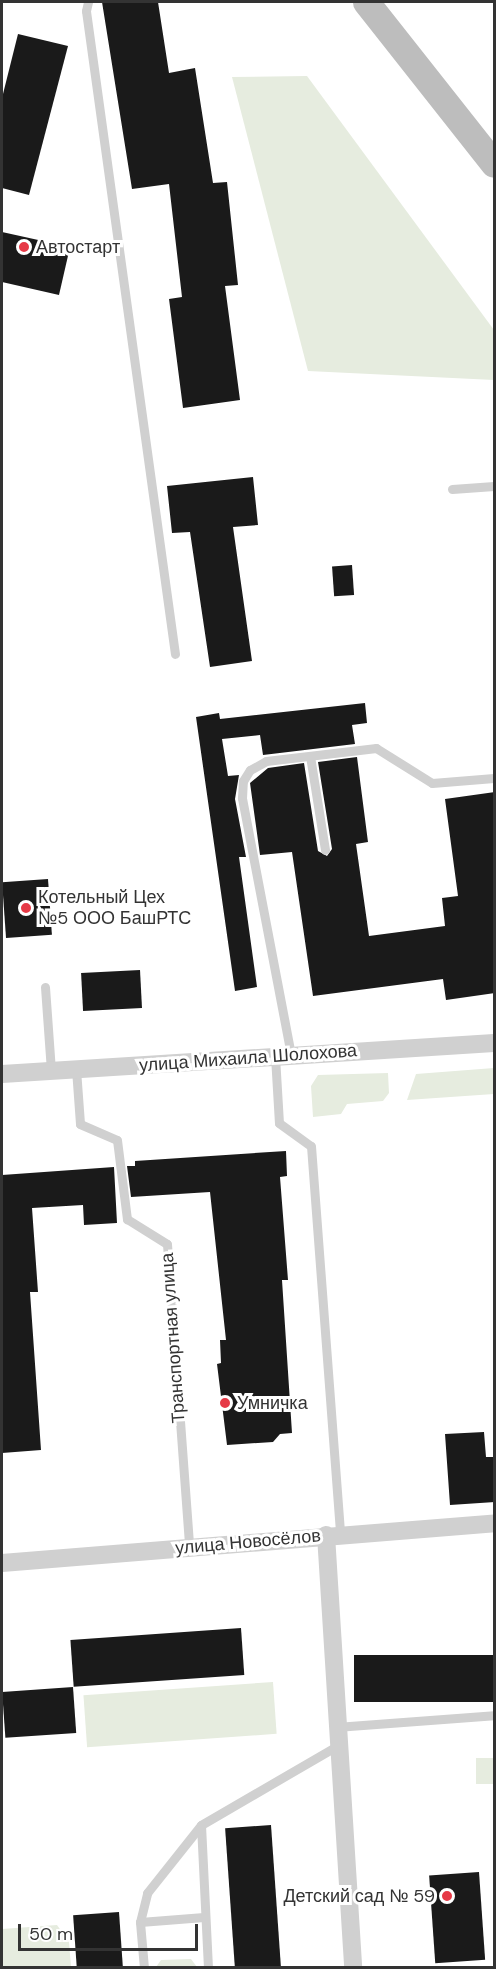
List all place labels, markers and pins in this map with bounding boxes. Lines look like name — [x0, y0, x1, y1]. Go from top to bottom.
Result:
place label: Автостарт — [36, 236, 120, 258]
marker: Автостарт — [17, 240, 31, 254]
place label: Котельный Цех №5 ООО БашРТС — [38, 887, 191, 930]
marker: Котельный Цех №5 ООО БашРТС — [19, 901, 33, 915]
place label: Умничка — [237, 1392, 308, 1414]
marker: Умничка — [218, 1396, 232, 1410]
place label: Детский сад № 59 — [283, 1885, 435, 1907]
marker: Детский сад № 59 — [440, 1889, 454, 1903]

